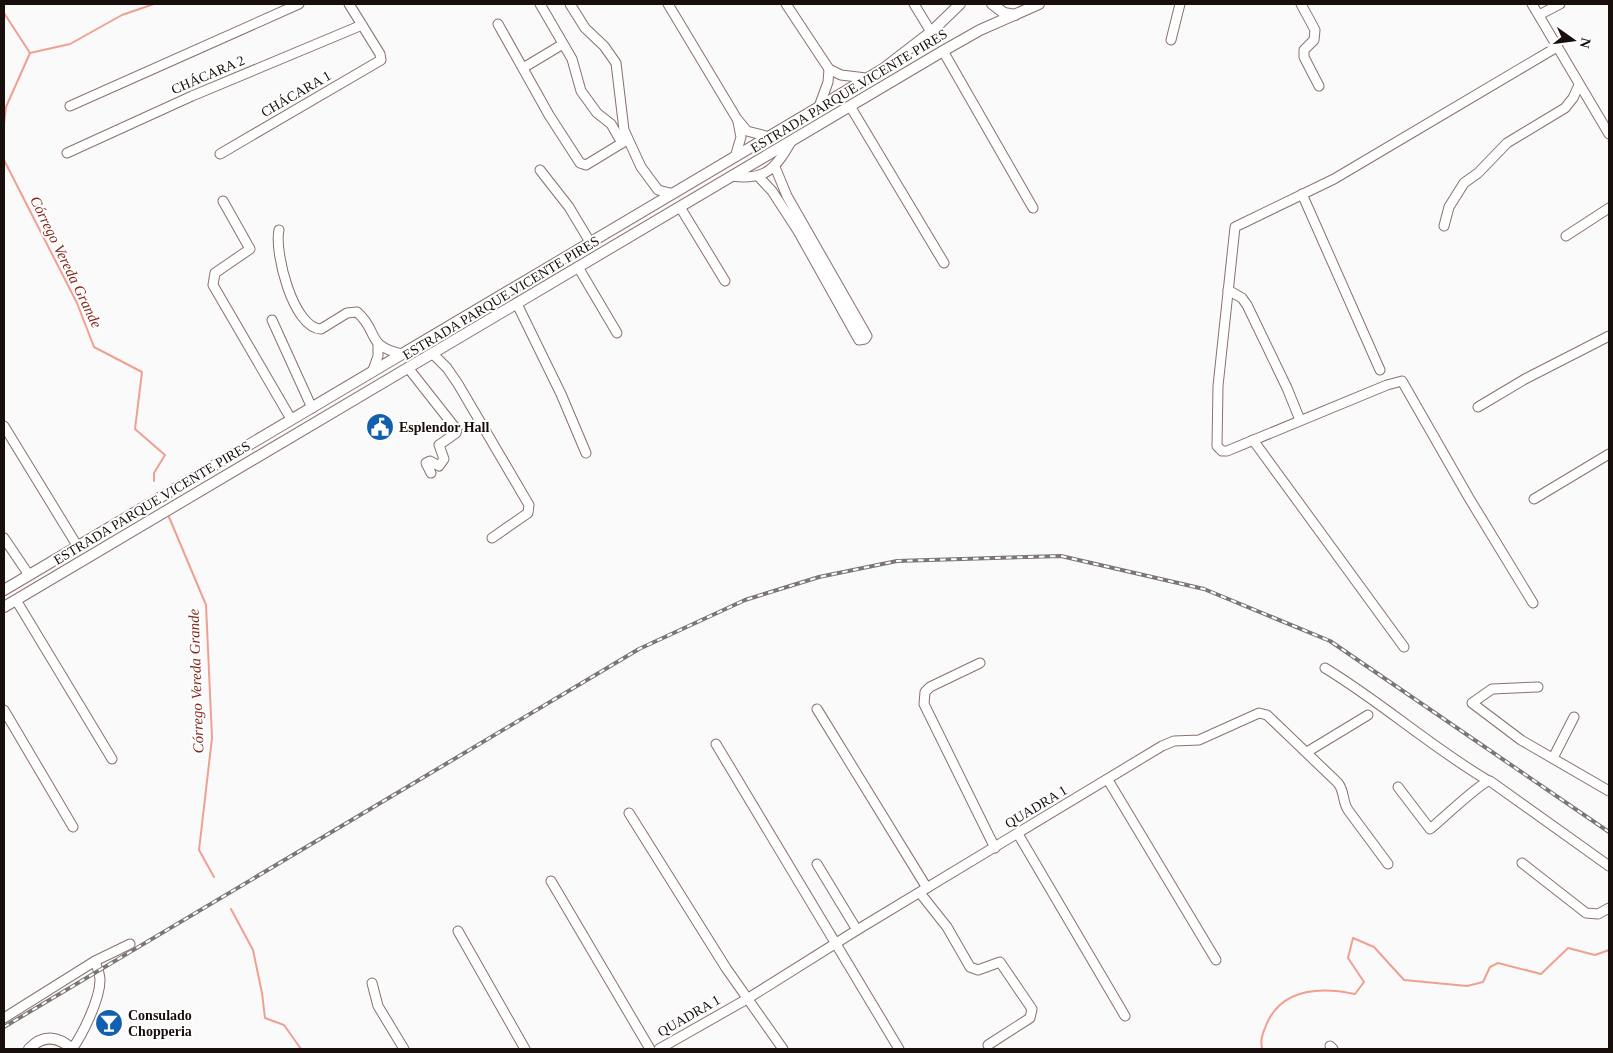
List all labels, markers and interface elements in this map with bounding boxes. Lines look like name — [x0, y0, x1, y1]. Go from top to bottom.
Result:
north arrow — [1548, 15, 1598, 65]
street label: ESTRADA PARQUE VICENTE PIRES — [748, 26, 950, 156]
text: N — [1577, 36, 1594, 50]
street label: CHÁCARA 2 — [169, 52, 247, 97]
street label: CHÁCARA 1 — [258, 67, 334, 120]
water label: Córrego Vereda Grande — [27, 193, 105, 331]
street label: ESTRADA PARQUE VICENTE PIRES — [400, 233, 602, 363]
public building icon: Esplendor Hall — [365, 412, 395, 442]
place label: Esplendor Hall — [399, 420, 489, 435]
street label: ESTRADA PARQUE VICENTE PIRES — [51, 438, 253, 568]
water label: Córrego Vereda Grande — [185, 608, 207, 754]
street label: QUADRA 1 — [1002, 783, 1070, 831]
street label: QUADRA 1 — [655, 992, 723, 1040]
bar icon: Consulado Chopperia — [94, 1008, 124, 1038]
place label: Consulado Chopperia — [128, 1008, 192, 1039]

